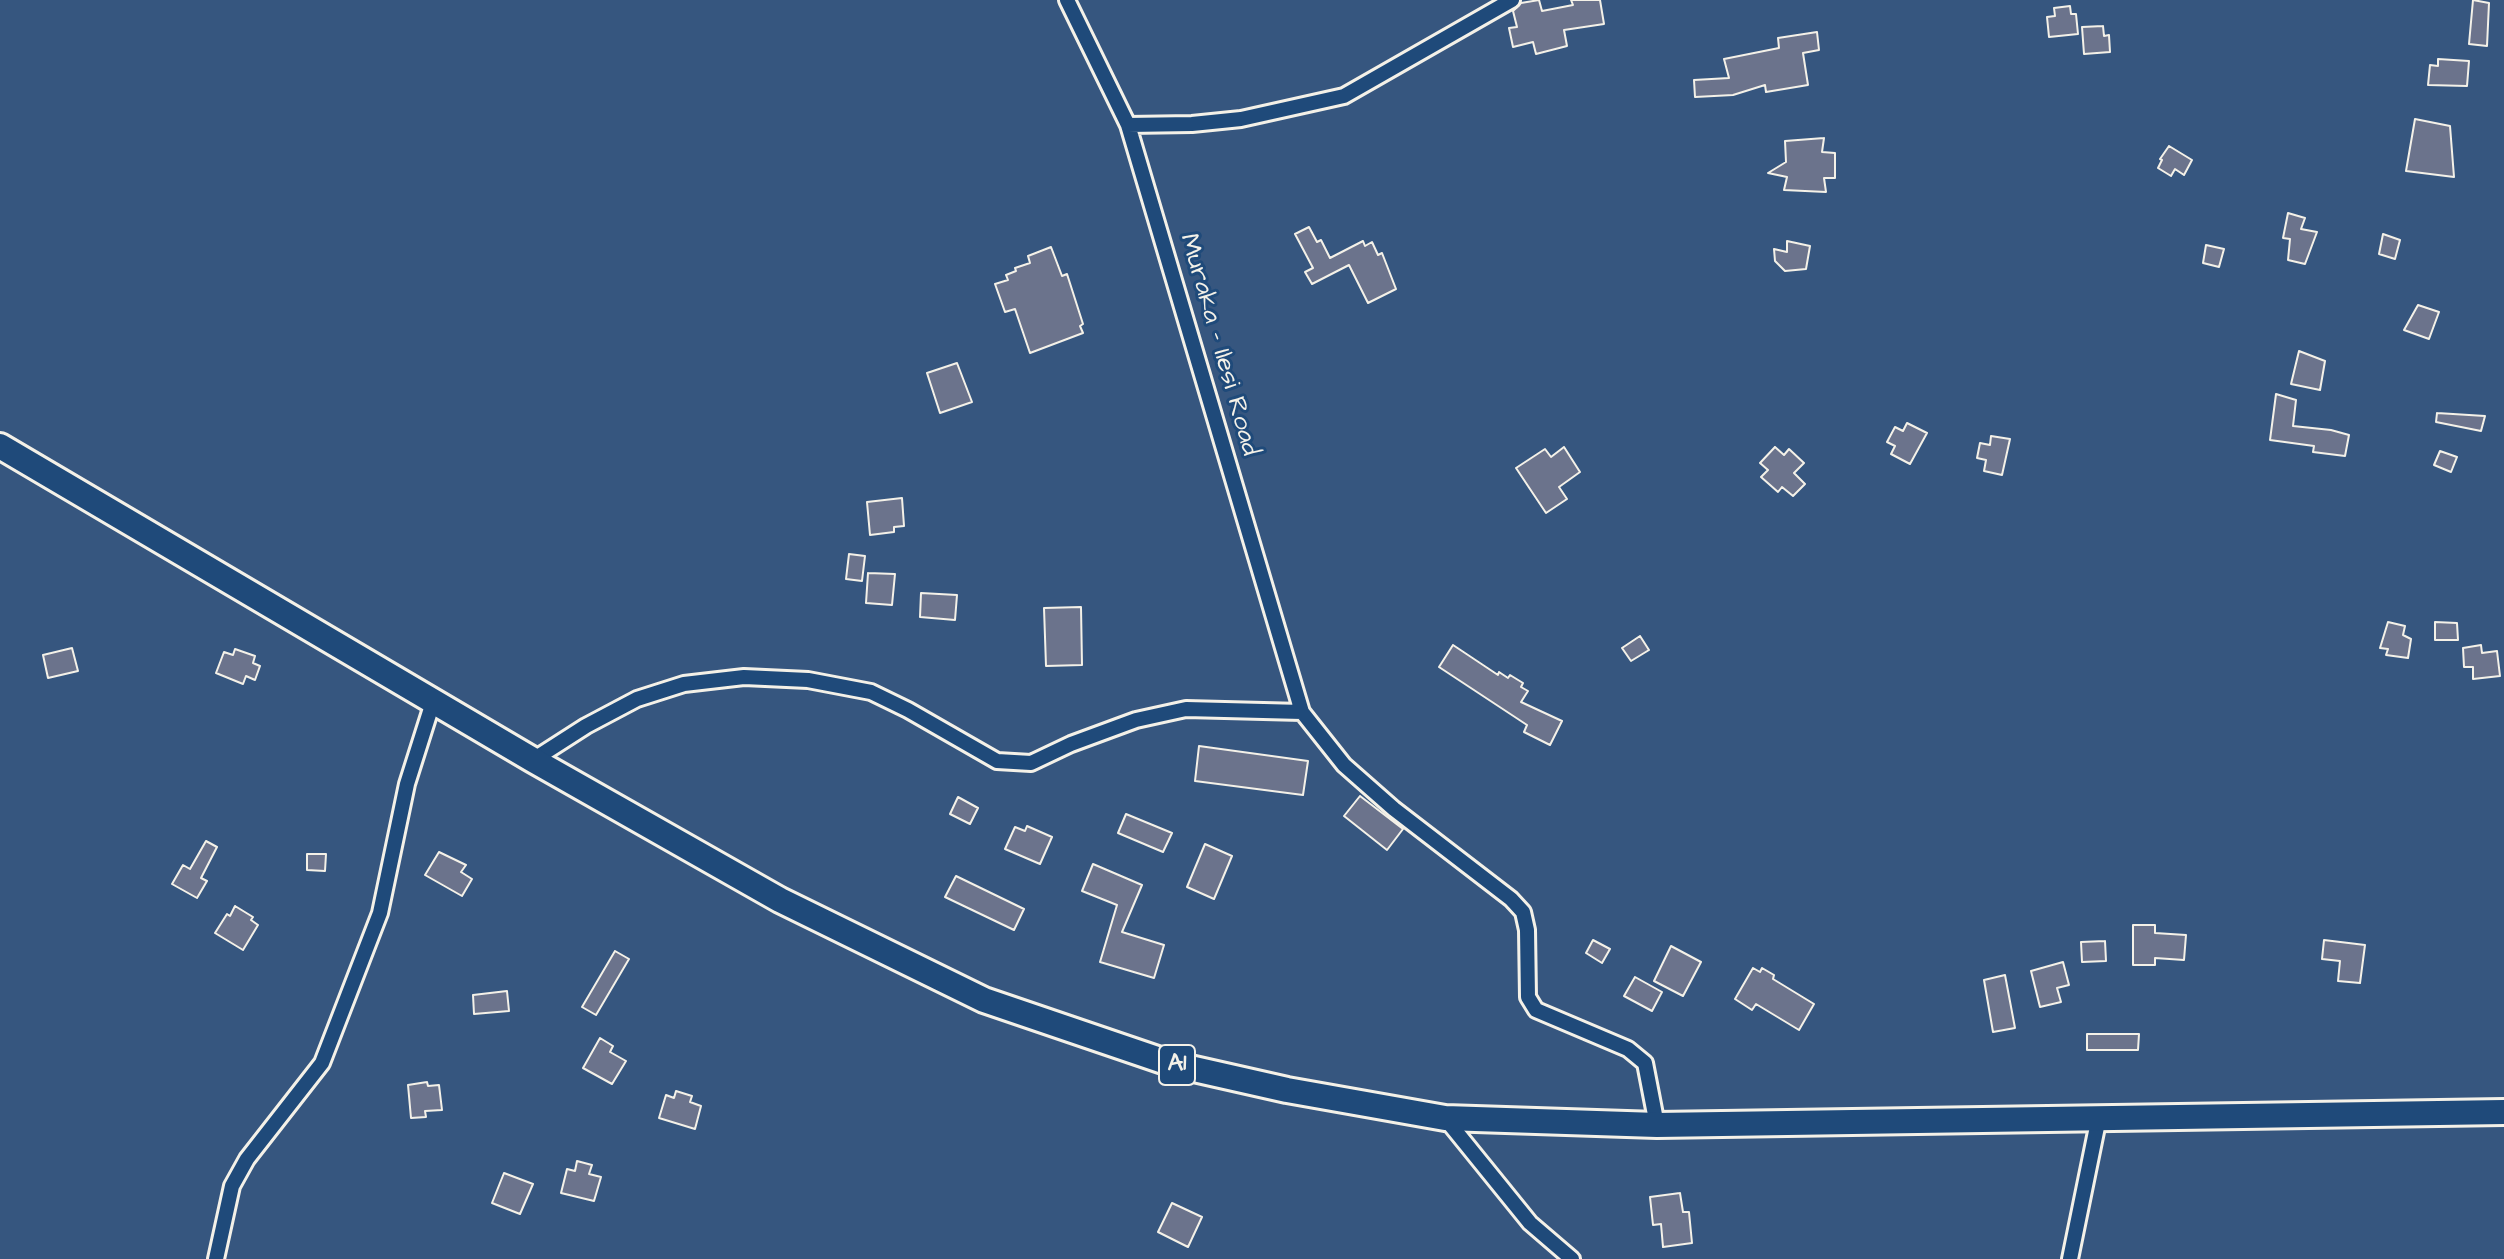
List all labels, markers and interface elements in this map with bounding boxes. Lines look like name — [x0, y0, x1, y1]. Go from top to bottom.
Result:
street label: Muraka - Ilesi Road — [1171, 230, 1265, 460]
road number: A1 — [1159, 1045, 1195, 1085]

